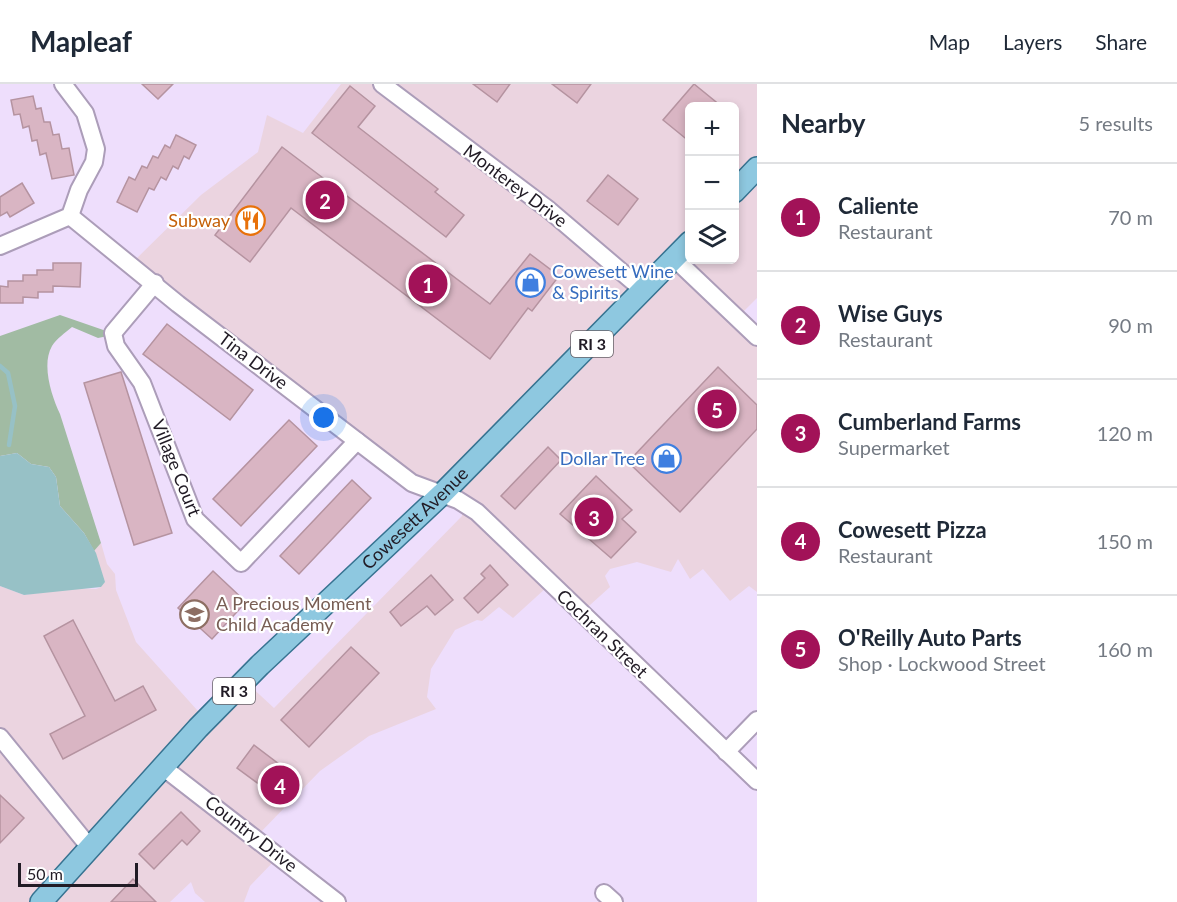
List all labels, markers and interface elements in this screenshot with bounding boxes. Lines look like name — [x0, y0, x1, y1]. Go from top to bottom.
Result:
text: Mapleaf — [30, 24, 132, 58]
text: Map — [929, 29, 970, 54]
text: Layers — [1003, 29, 1062, 54]
text: Share — [1095, 29, 1147, 54]
map controls — [685, 102, 739, 264]
button: + — [685, 102, 739, 156]
text: Nearby — [781, 107, 866, 139]
text: 5 results — [1078, 111, 1153, 135]
street label: Monterey Drive — [459, 139, 572, 231]
button: − — [685, 156, 739, 210]
pin: 2 — [306, 178, 344, 222]
text: Caliente — [838, 192, 919, 219]
restaurant icon: Subway — [235, 205, 267, 237]
text: 1 — [795, 205, 806, 229]
text: 70 m — [1108, 205, 1153, 229]
place label: Subway — [168, 209, 231, 231]
button: layers — [685, 210, 739, 264]
text: Restaurant — [838, 219, 933, 243]
place label: Cowesett Wine & Spirits — [552, 260, 674, 303]
pin: 1 — [408, 262, 448, 306]
shop icon: Cowesett Wine & Spirits — [515, 266, 547, 298]
text: Wise Guys — [838, 300, 943, 327]
text: 2 — [795, 313, 806, 337]
text: 90 m — [1108, 313, 1153, 337]
street label: Tina Drive — [214, 327, 293, 393]
text: Restaurant — [838, 327, 933, 351]
road number: RI 3 — [571, 331, 613, 357]
pin: 5 — [698, 386, 736, 432]
your location — [309, 403, 338, 432]
text: Cumberland Farms — [838, 408, 1021, 435]
street label: Village Court — [148, 416, 207, 520]
text: 3 — [795, 421, 806, 445]
text: 120 m — [1097, 421, 1153, 445]
text: Supermarket — [838, 435, 950, 459]
shop icon: Dollar Tree — [650, 443, 682, 475]
place label: Dollar Tree — [560, 447, 645, 469]
street label: Cowesett Avenue — [357, 462, 472, 574]
pin: 3 — [574, 494, 614, 540]
text: Cowesett Pizza — [838, 516, 987, 543]
text: 4 — [795, 529, 806, 553]
text: 150 m — [1097, 529, 1153, 553]
text: Restaurant — [838, 543, 933, 567]
street label: Cochran Street — [553, 584, 653, 683]
place label: A Precious Moment Child Academy — [216, 592, 372, 635]
school or university icon: A Precious Moment Child Academy — [179, 598, 211, 630]
text: O'Reilly Auto Parts — [838, 624, 1022, 651]
text: 5 — [795, 637, 806, 661]
text: 160 m — [1097, 637, 1153, 661]
text: Shop · Lockwood Street — [838, 651, 1046, 675]
road number: RI 3 — [213, 678, 255, 704]
pin: 4 — [260, 762, 300, 808]
street label: Country Drive — [201, 790, 302, 876]
scale bar — [18, 860, 138, 888]
text: 50 m — [27, 864, 63, 883]

